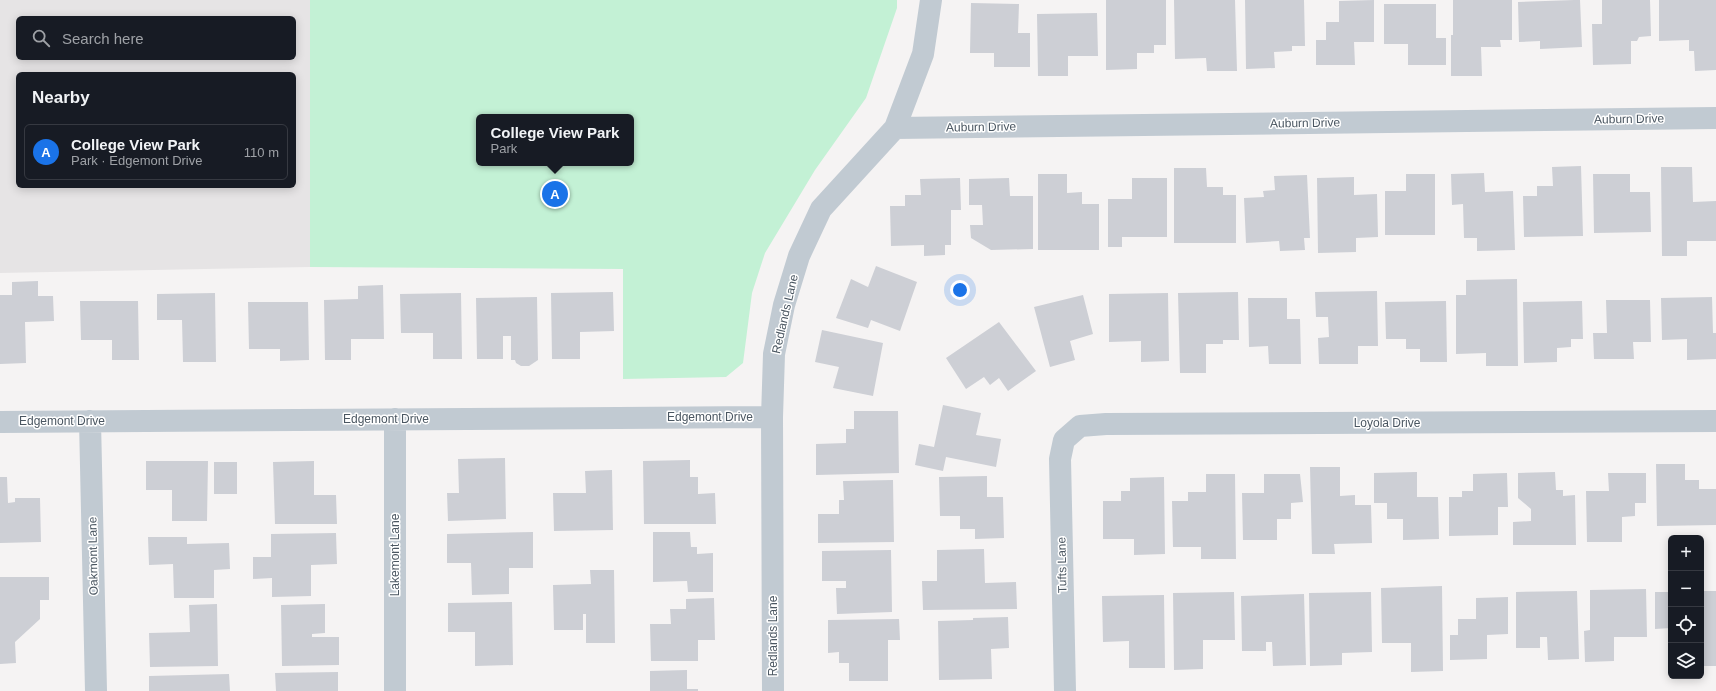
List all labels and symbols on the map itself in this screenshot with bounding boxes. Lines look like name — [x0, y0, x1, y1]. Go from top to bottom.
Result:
street label: Auburn Drive — [1594, 111, 1664, 127]
street label: Auburn Drive — [1270, 115, 1340, 131]
street label: Auburn Drive — [946, 119, 1016, 135]
pin: A — [542, 179, 568, 209]
street label: Redlands Lane — [769, 273, 801, 355]
your location — [950, 280, 970, 300]
street label: Edgemont Drive — [667, 410, 753, 424]
street label: Edgemont Drive — [343, 412, 429, 426]
street label: Edgemont Drive — [19, 414, 105, 428]
street label: Loyola Drive — [1354, 416, 1421, 430]
street label: Lakemont Lane — [388, 513, 402, 596]
street label: Oakmont Lane — [85, 516, 101, 595]
street label: Tufts Lane — [1055, 536, 1069, 593]
street label: Redlands Lane — [766, 595, 780, 676]

